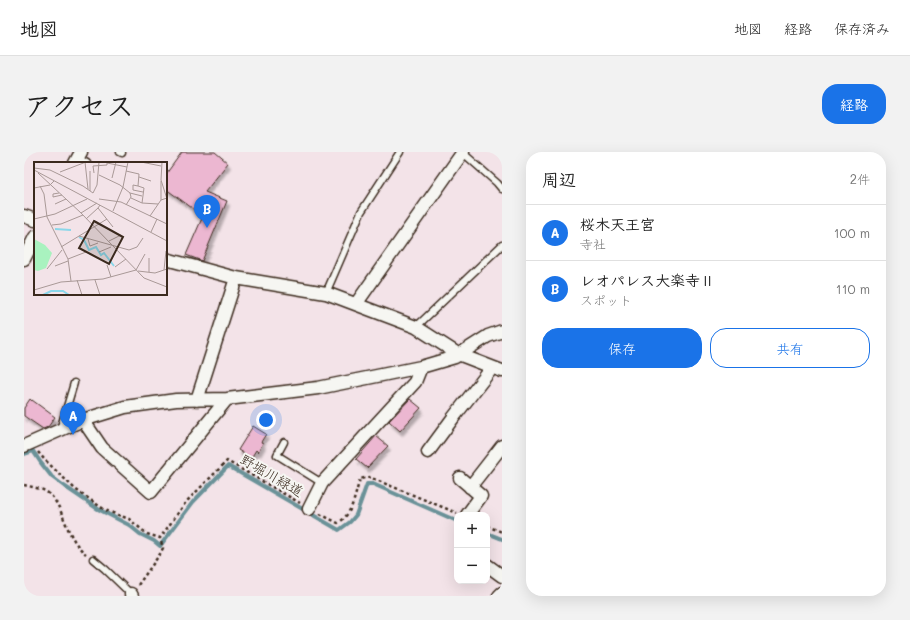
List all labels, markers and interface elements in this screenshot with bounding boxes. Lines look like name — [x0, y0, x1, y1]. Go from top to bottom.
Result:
text: 地図 — [20, 16, 58, 41]
text: 地図 — [734, 19, 762, 38]
text: 経路 — [784, 19, 812, 38]
text: 保存済み — [834, 19, 890, 38]
button: 経路 — [822, 84, 886, 124]
text: アクセス — [24, 87, 134, 123]
inset map — [34, 162, 167, 295]
text: 周辺 — [542, 168, 576, 190]
text: 2件 — [850, 170, 870, 187]
pin: B — [194, 195, 220, 228]
text: 桜木天王宮 — [580, 214, 655, 234]
text: A — [550, 224, 560, 241]
text: 100 m — [834, 224, 870, 241]
text: 寺社 — [580, 235, 606, 252]
text: レオパレス大楽寺Ⅱ — [580, 270, 715, 290]
text: B — [551, 280, 559, 297]
text: 110 m — [836, 280, 870, 297]
text: スポット — [580, 291, 632, 308]
button: 保存 — [542, 328, 702, 368]
button: 共有 — [710, 328, 870, 368]
pin: A — [60, 402, 86, 435]
your location — [256, 410, 276, 430]
street label: 野堀川緑道 — [237, 449, 307, 501]
map controls — [454, 512, 490, 584]
button: + — [454, 512, 490, 548]
button: − — [454, 548, 490, 584]

